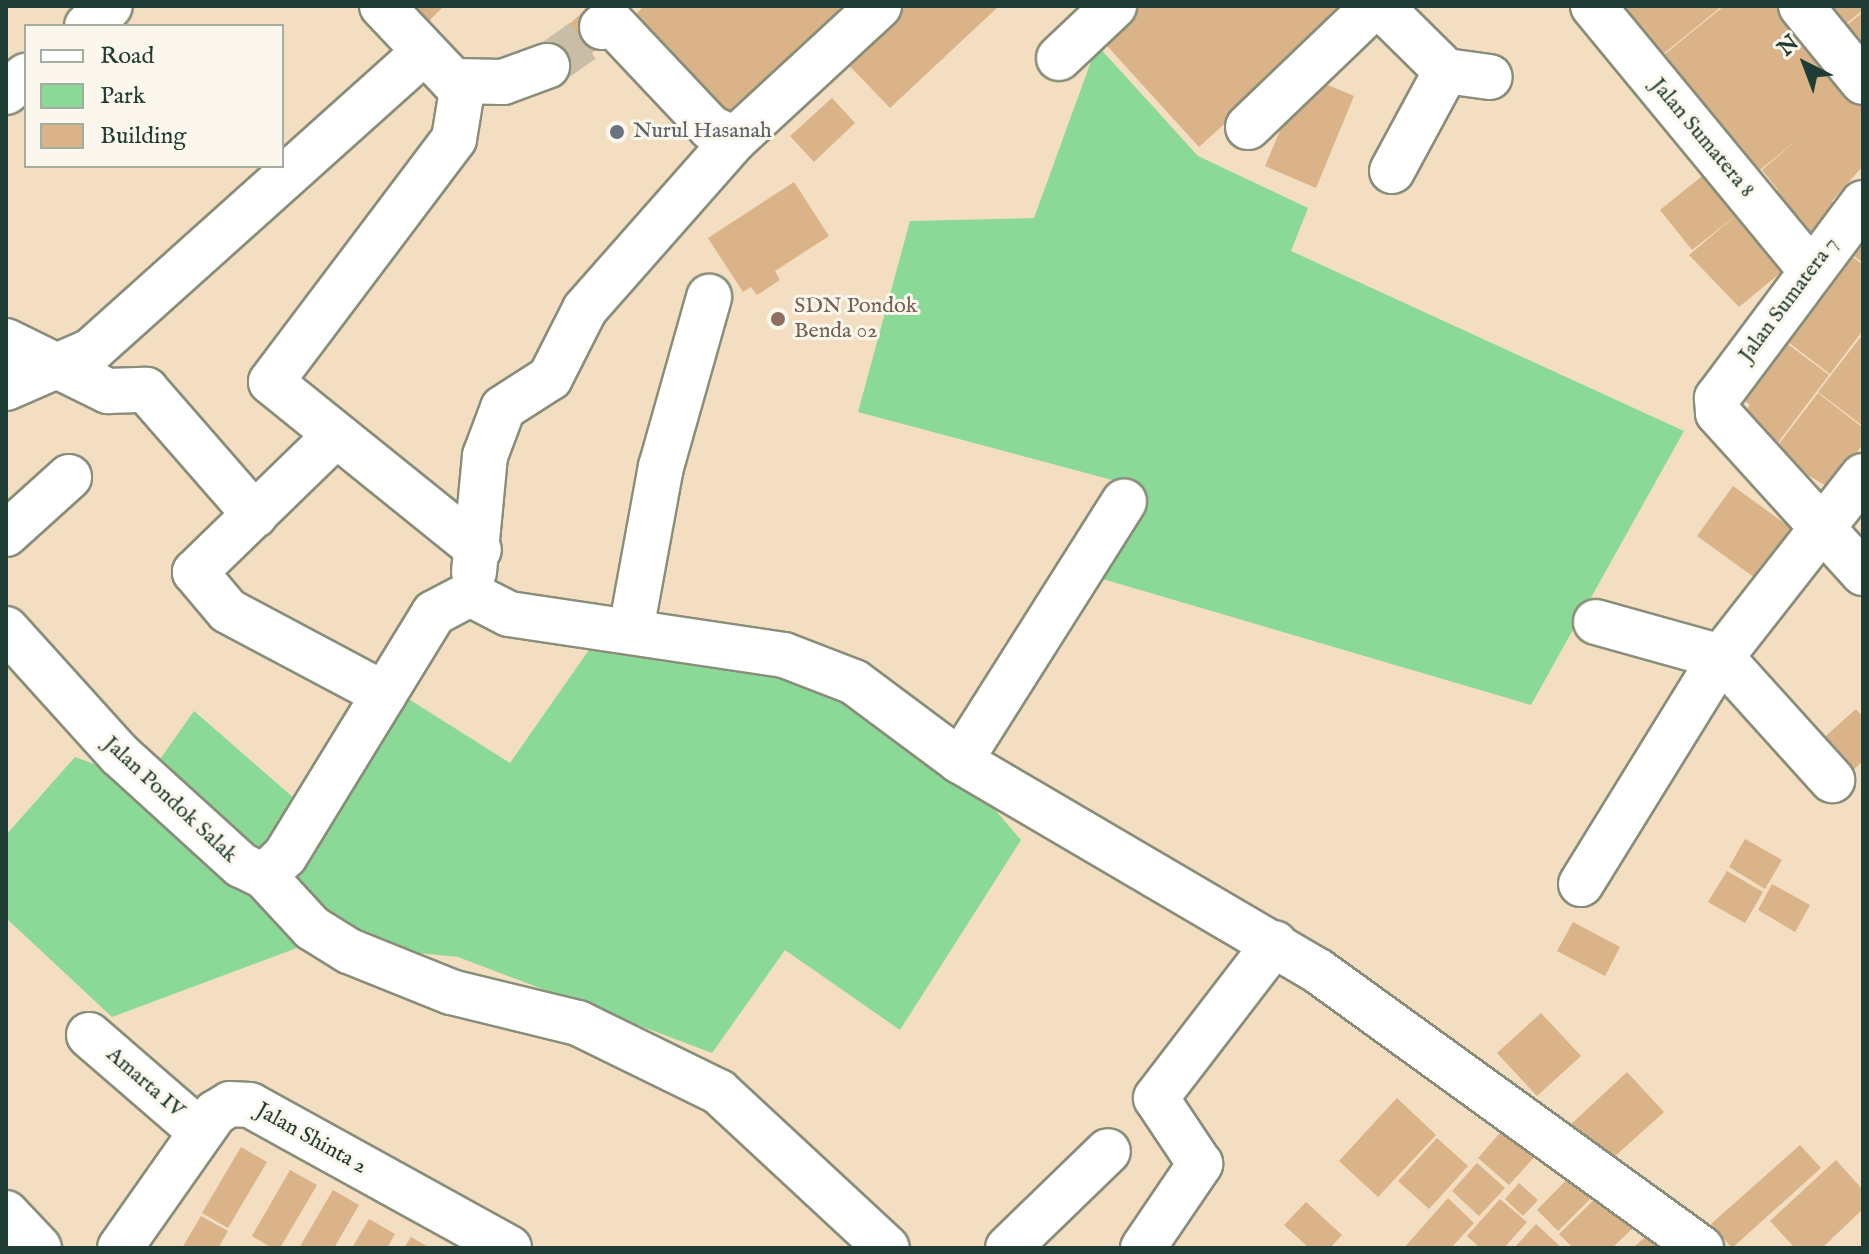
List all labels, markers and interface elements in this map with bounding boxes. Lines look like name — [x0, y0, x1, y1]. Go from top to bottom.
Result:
legend — [24, 24, 284, 168]
north arrow — [1765, 24, 1845, 104]
text: N — [1772, 29, 1805, 63]
text: Road — [100, 41, 154, 72]
street label: Jalan Sumatera 8 — [1644, 73, 1760, 203]
text: Park — [100, 81, 146, 112]
place label: Nurul Hasanah — [633, 119, 772, 145]
text: Building — [100, 121, 186, 152]
marker: Nurul Hasanah — [608, 123, 626, 141]
street label: Jalan Sumatera 7 — [1733, 232, 1845, 368]
place label: SDN Pondok Benda 02 — [794, 293, 917, 344]
marker: SDN Pondok Benda 02 — [769, 310, 787, 328]
street label: Jalan Pondok Salak — [97, 731, 243, 869]
street label: Amarta IV — [100, 1042, 190, 1124]
street label: Jalan Shinta 2 — [251, 1098, 371, 1180]

